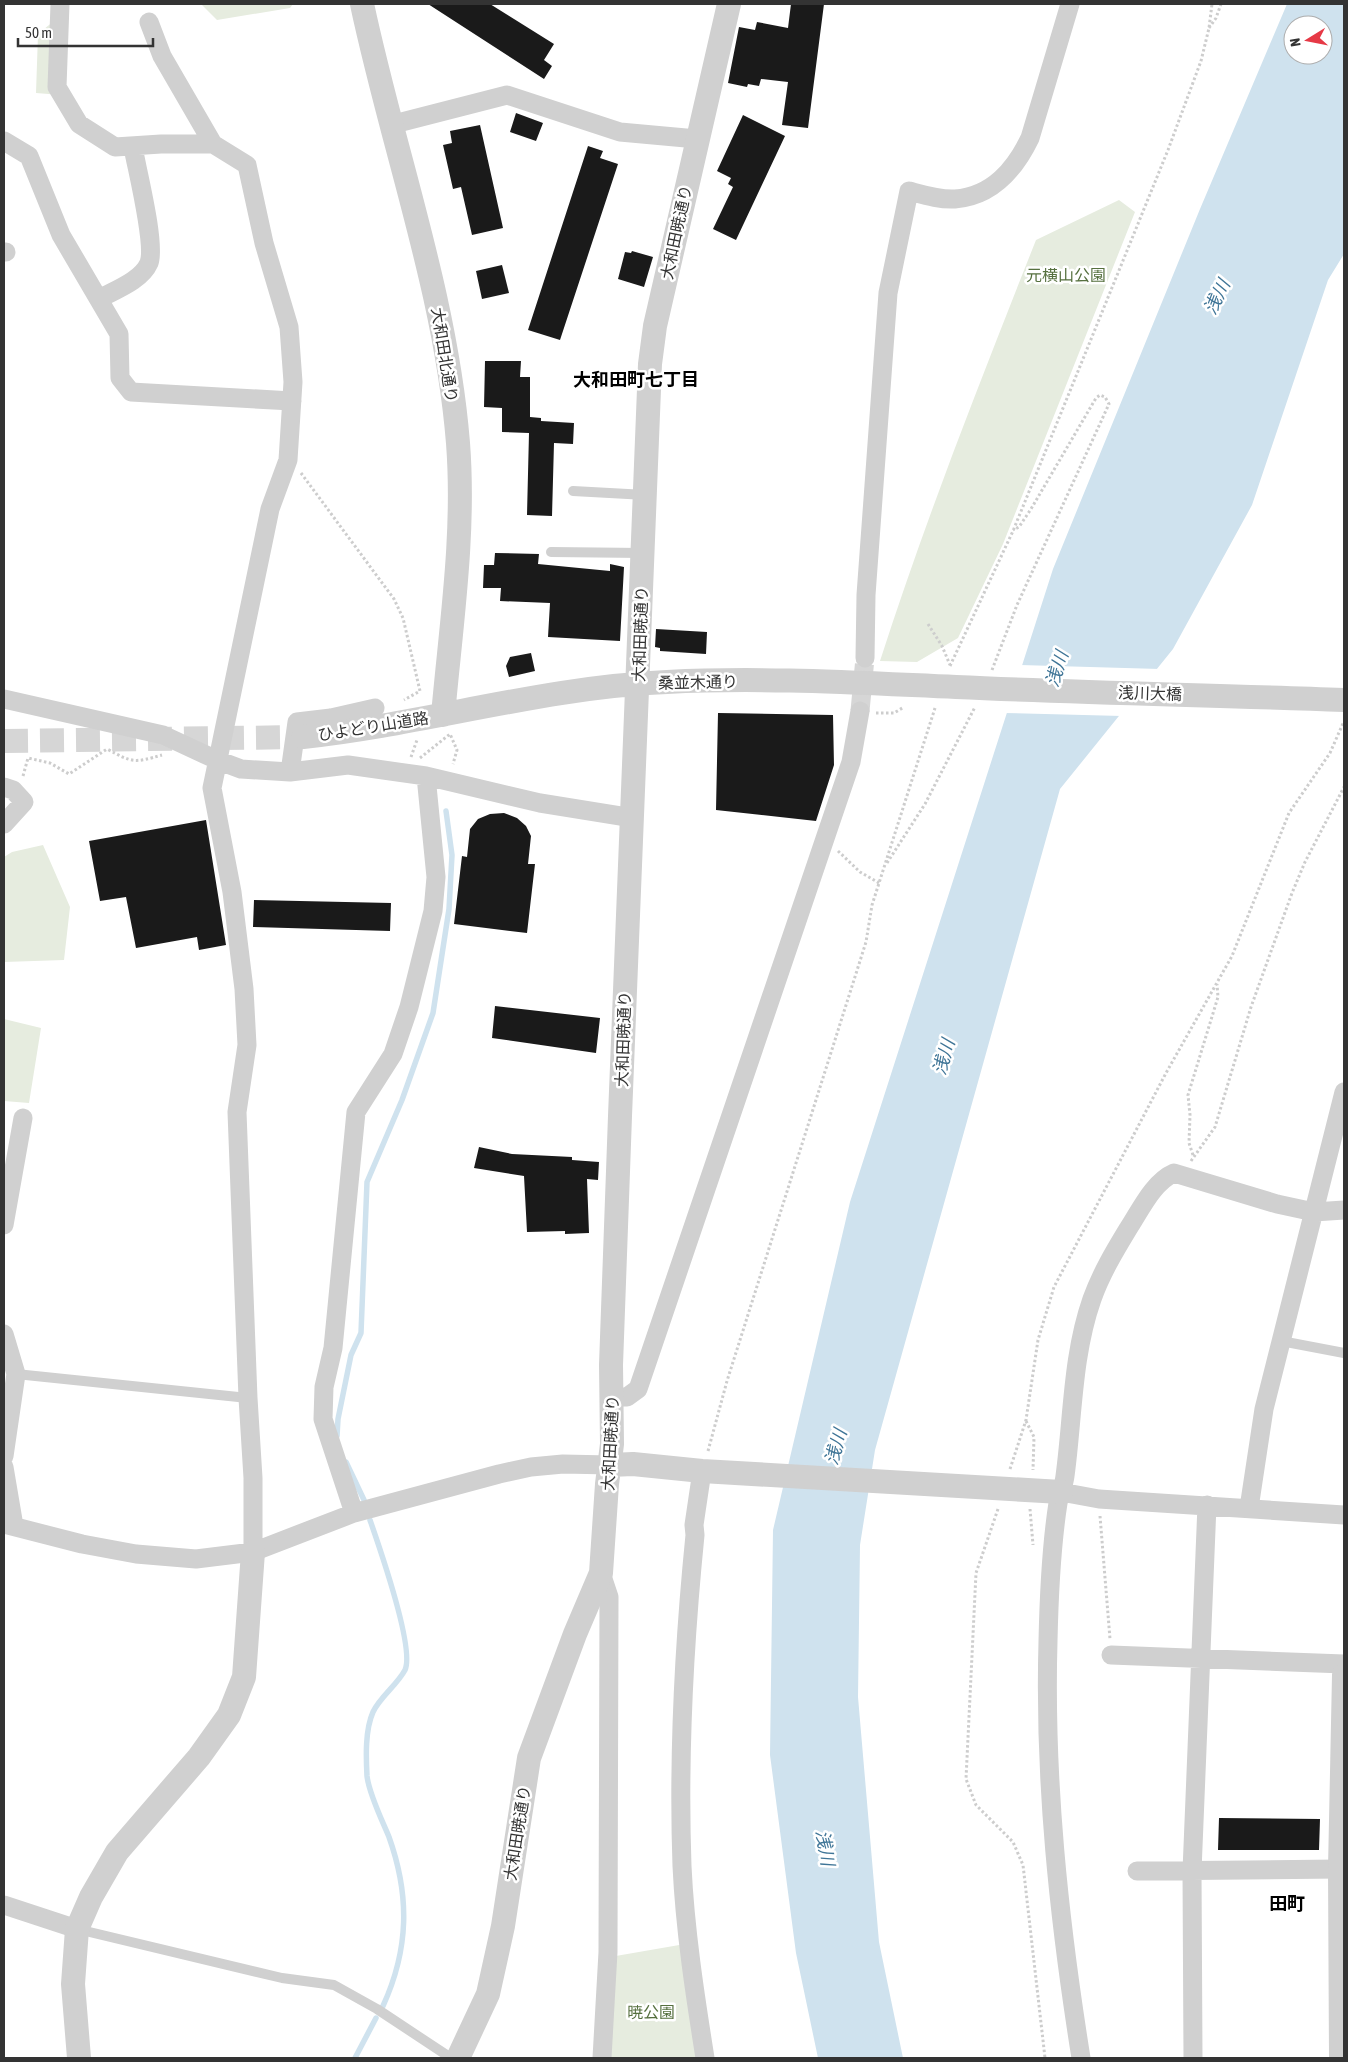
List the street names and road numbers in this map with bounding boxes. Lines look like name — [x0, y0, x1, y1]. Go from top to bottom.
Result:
street label: 大和田暁通り — [657, 183, 695, 281]
street label: 大和田北通り — [429, 306, 461, 404]
street label: 大和田暁通り — [629, 586, 651, 682]
street label: 桑並木通り — [658, 672, 738, 692]
street label: 浅川大橋 — [1118, 683, 1182, 703]
street label: ひよどり山道路 — [316, 708, 430, 744]
street label: 大和田暁通り — [612, 991, 634, 1087]
street label: 大和田暁通り — [598, 1395, 622, 1491]
street label: 大和田暁通り — [501, 1784, 533, 1882]

